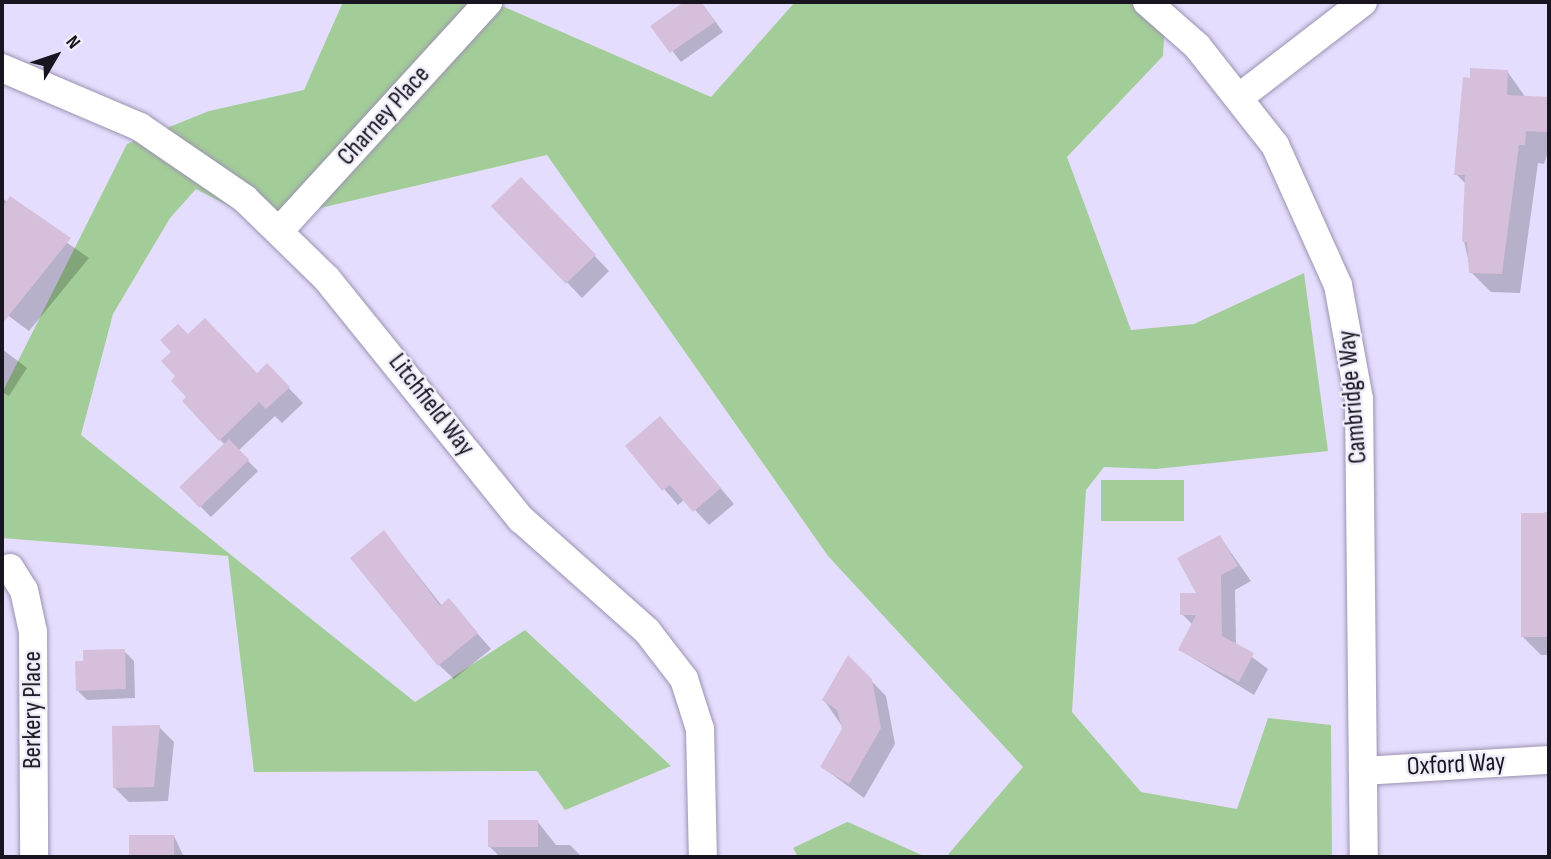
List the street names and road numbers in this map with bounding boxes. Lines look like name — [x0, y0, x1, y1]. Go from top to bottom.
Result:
street label: Charney Place — [331, 60, 437, 172]
street label: Cambridge Way — [1332, 329, 1374, 465]
street label: Litchfield Way — [381, 348, 481, 462]
street label: Berkery Place — [17, 651, 49, 769]
street label: Oxford Way — [1406, 747, 1506, 783]

